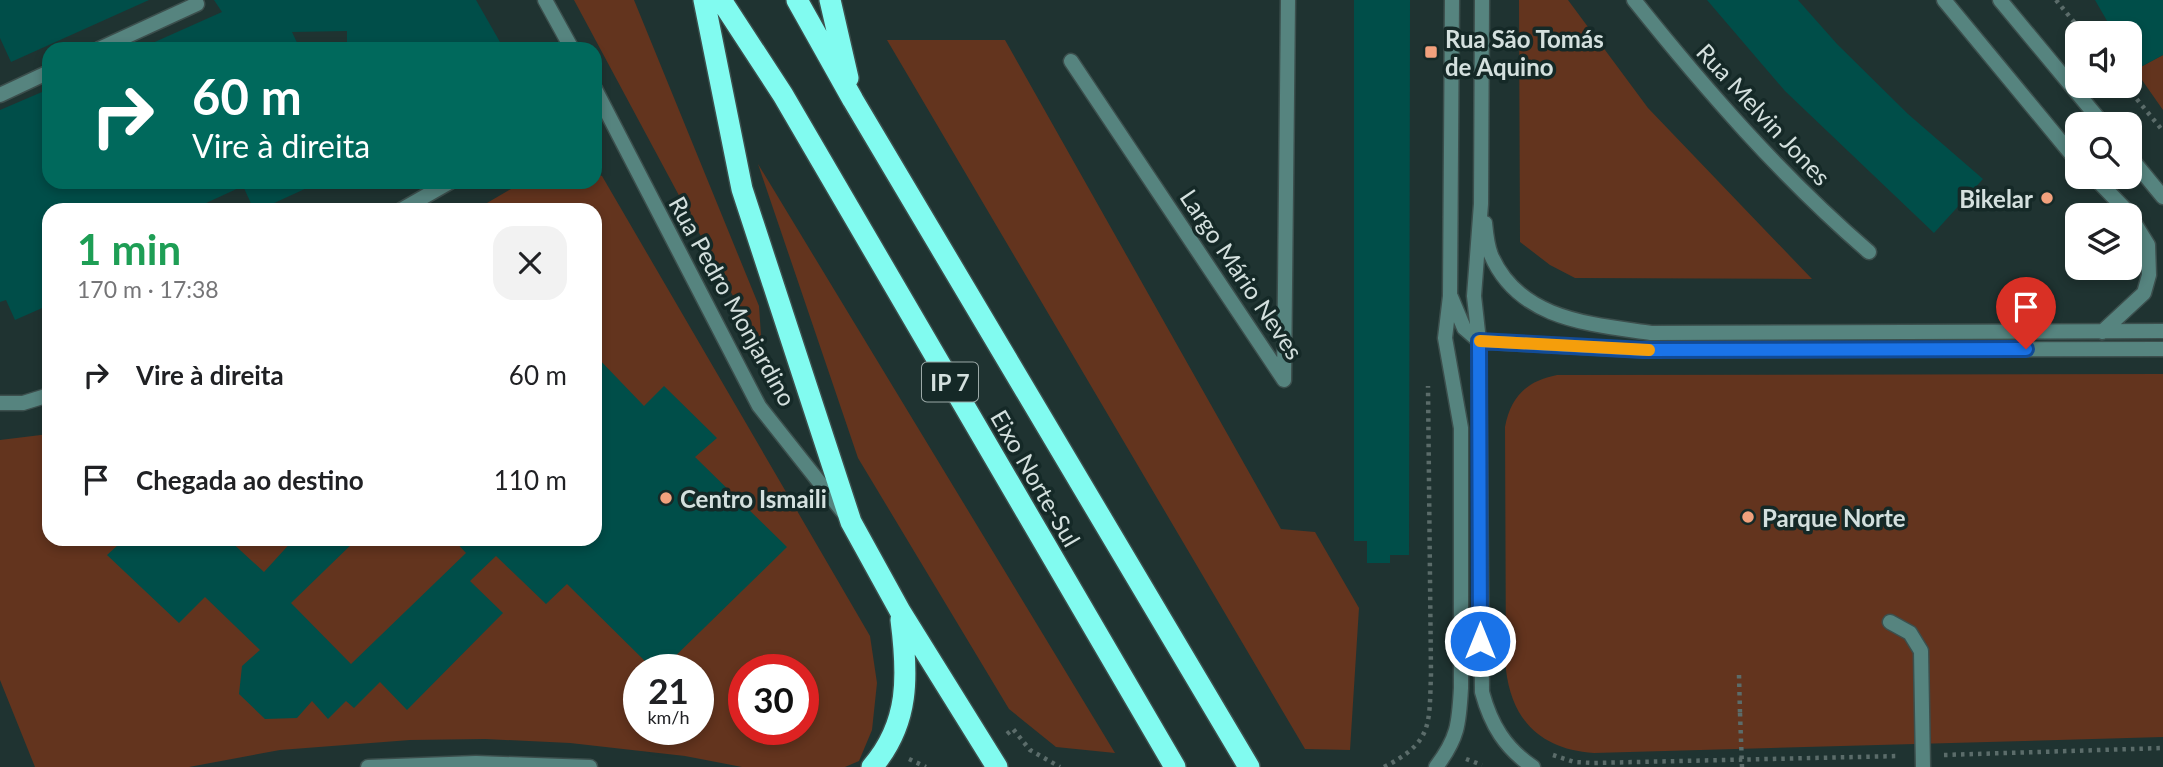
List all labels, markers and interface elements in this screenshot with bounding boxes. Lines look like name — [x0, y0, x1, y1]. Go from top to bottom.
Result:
map controls — [2065, 21, 2142, 280]
button: sound — [2065, 21, 2142, 98]
place label: Rua São Tomás de Aquino — [1445, 24, 1604, 81]
street label: Rua Melvin Jones — [1691, 37, 1837, 191]
marker: Rua São Tomás de Aquino — [1423, 44, 1439, 60]
text: 60 m — [192, 67, 302, 125]
icon: right — [77, 70, 168, 161]
button: search — [2065, 112, 2142, 189]
text: Vire à direita — [192, 126, 370, 165]
street label: Largo Mário Neves — [1175, 184, 1309, 364]
place label: Bikelar — [1959, 184, 2033, 213]
marker: Bikelar — [2039, 190, 2055, 206]
street label: Rua Pedro Monjardino — [663, 191, 803, 411]
button: layers — [2065, 203, 2142, 280]
text: 1 min — [77, 224, 181, 274]
button: close — [493, 226, 567, 300]
text: 170 m · 17:38 — [77, 275, 219, 303]
pin — [1996, 277, 2056, 349]
icon: arrive — [2007, 288, 2045, 326]
icon: right — [77, 356, 115, 394]
text: Vire à direita — [136, 359, 284, 391]
text: 60 m — [509, 359, 567, 391]
road number: IP 7 — [922, 362, 978, 402]
street label: Eixo Norte-Sul — [985, 405, 1087, 551]
icon: arrive — [77, 461, 115, 499]
text: Chegada ao destino — [136, 464, 364, 496]
text: 110 m — [494, 464, 567, 496]
place label: Centro Ismaili — [680, 484, 827, 513]
marker: Centro Ismaili — [658, 490, 674, 506]
place label: Parque Norte — [1762, 503, 1906, 532]
marker: Parque Norte — [1740, 509, 1756, 525]
position arrow — [1443, 604, 1517, 678]
speed limit sign: 30 — [728, 654, 819, 745]
text: 21 — [648, 669, 689, 711]
text: km/h — [647, 706, 690, 728]

